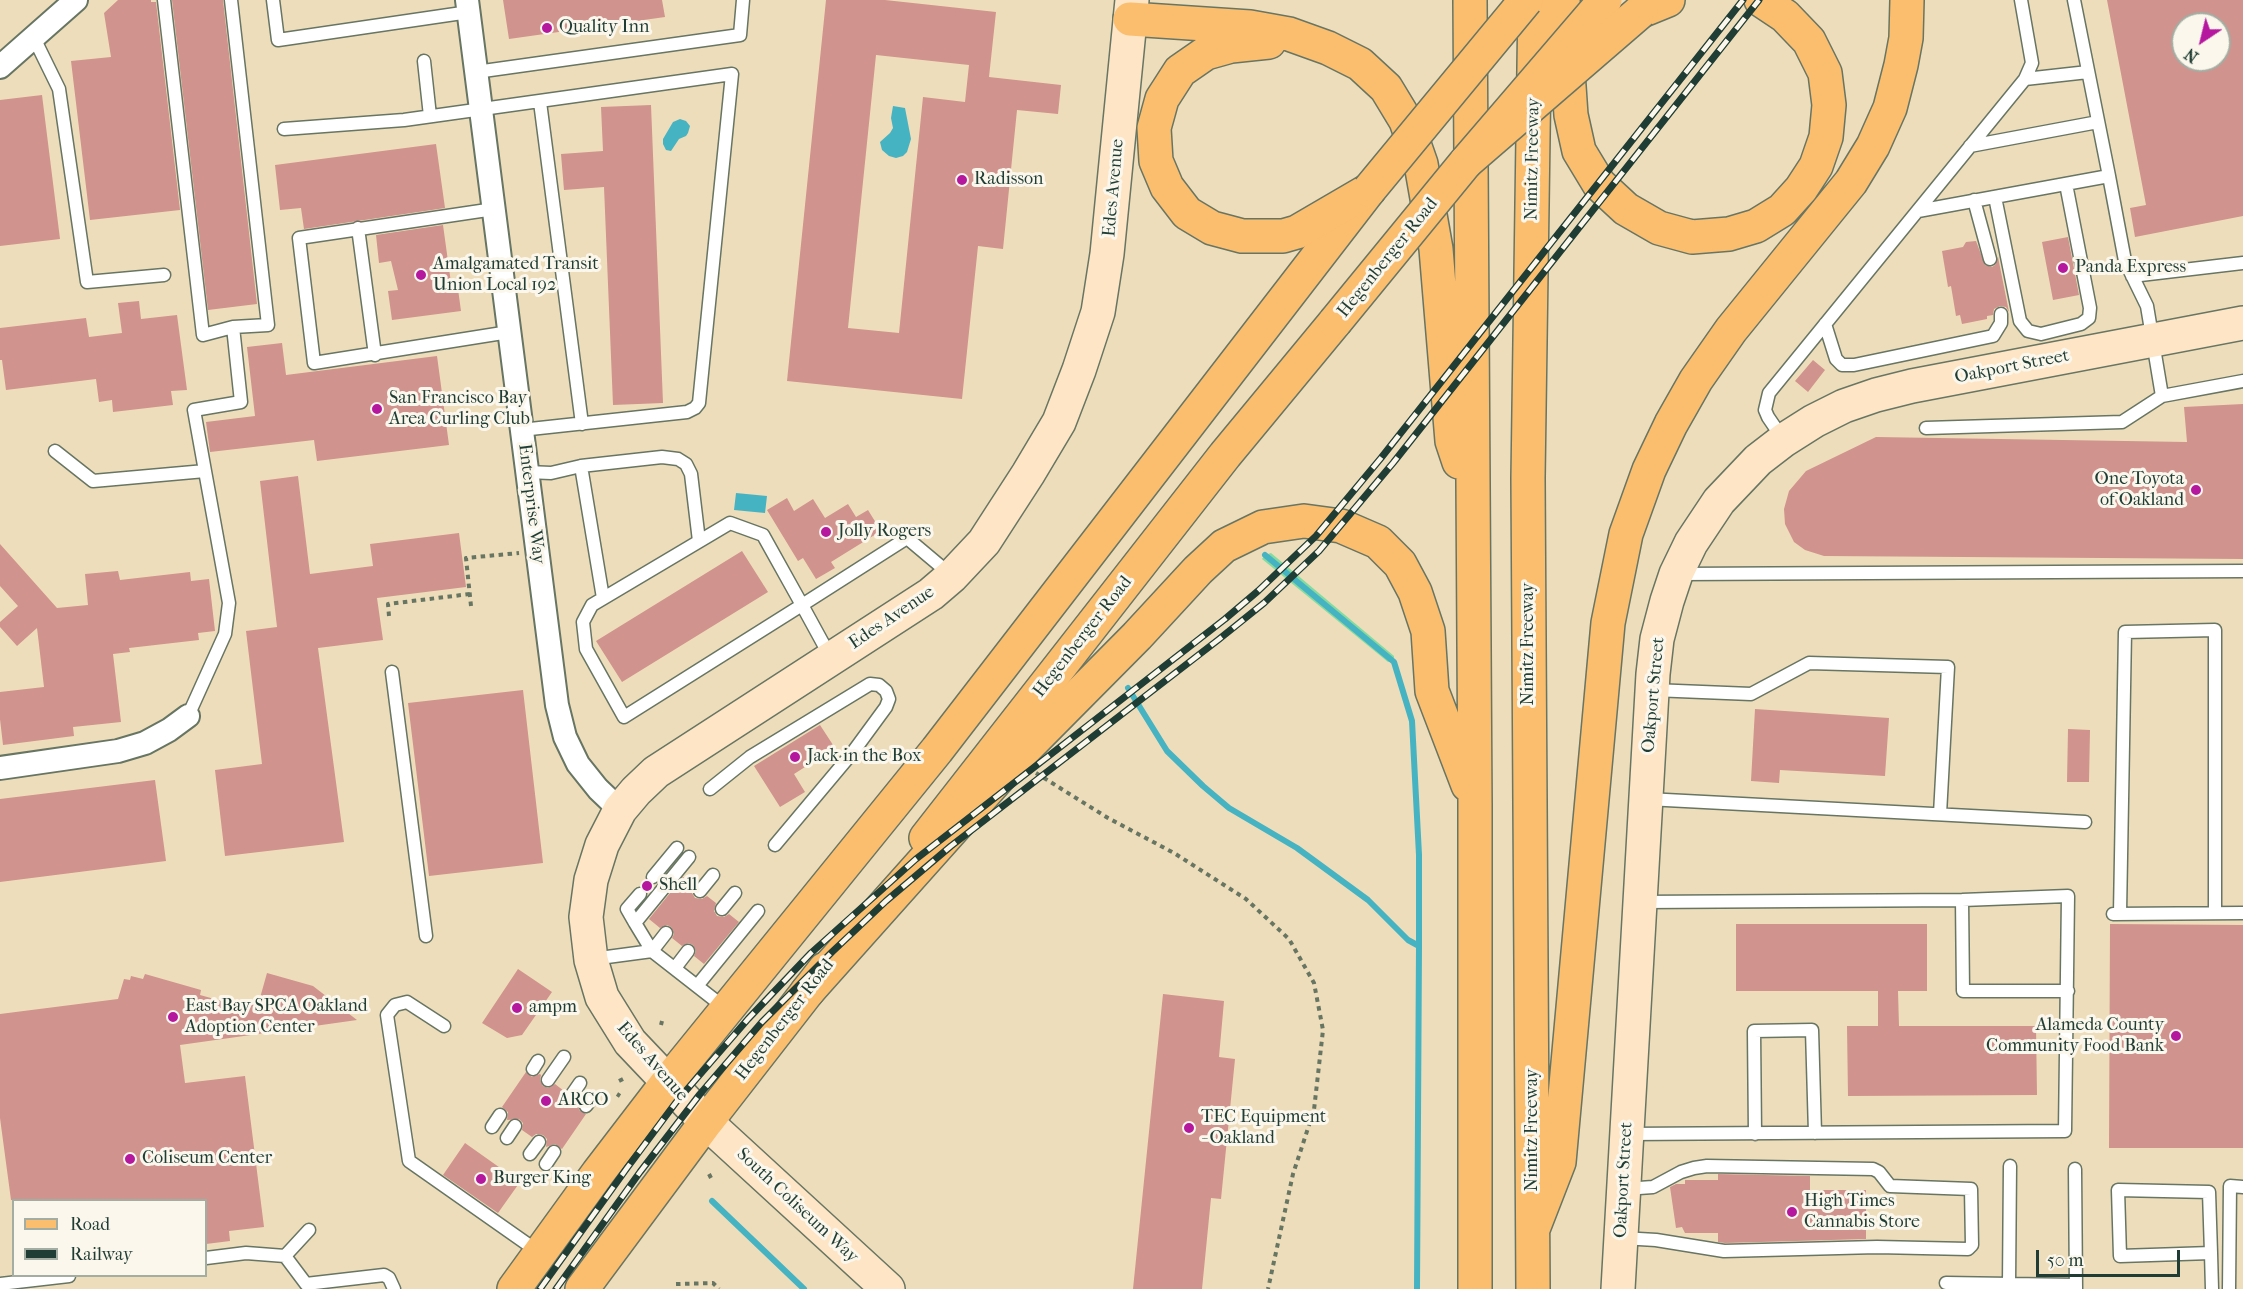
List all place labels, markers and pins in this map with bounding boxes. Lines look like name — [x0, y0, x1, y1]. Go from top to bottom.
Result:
place label: Quality Inn — [559, 17, 649, 39]
marker: Quality Inn — [540, 21, 554, 35]
place label: Radisson — [974, 169, 1044, 191]
marker: Radisson — [955, 173, 969, 187]
place label: Amalgamated Transit Union Local 192 — [433, 254, 599, 296]
place label: Panda Express — [2075, 257, 2186, 279]
marker: Panda Express — [2056, 261, 2070, 275]
marker: Amalgamated Transit Union Local 192 — [414, 268, 428, 282]
place label: San Francisco Bay Area Curling Club — [389, 388, 530, 430]
marker: San Francisco Bay Area Curling Club — [370, 402, 384, 416]
place label: One Toyota of Oakland — [2095, 469, 2184, 512]
marker: One Toyota of Oakland — [2189, 483, 2203, 497]
place label: Jolly Rogers — [838, 521, 931, 543]
marker: Jolly Rogers — [819, 525, 833, 539]
place label: Jack in the Box — [807, 746, 921, 768]
marker: Jack in the Box — [788, 750, 802, 764]
place label: Shell — [659, 875, 697, 897]
marker: Shell — [640, 879, 654, 893]
place label: East Bay SPCA Oakland Adoption Center — [185, 996, 368, 1038]
place label: ampm — [529, 997, 577, 1019]
marker: ampm — [510, 1001, 524, 1015]
marker: East Bay SPCA Oakland Adoption Center — [166, 1010, 180, 1024]
place label: Alameda County Community Food Bank — [1986, 1015, 2164, 1058]
marker: Alameda County Community Food Bank — [2169, 1029, 2183, 1043]
place label: ARCO — [558, 1090, 609, 1112]
marker: ARCO — [539, 1094, 553, 1108]
place label: TEC Equipment - Oakland — [1201, 1107, 1326, 1150]
marker: TEC Equipment - Oakland — [1182, 1121, 1196, 1135]
place label: Coliseum Center — [142, 1148, 272, 1170]
marker: Coliseum Center — [123, 1152, 137, 1166]
place label: Burger King — [493, 1168, 591, 1190]
marker: Burger King — [474, 1172, 488, 1186]
place label: High Times Cannabis Store — [1804, 1191, 1920, 1234]
marker: High Times Cannabis Store — [1785, 1205, 1799, 1219]

